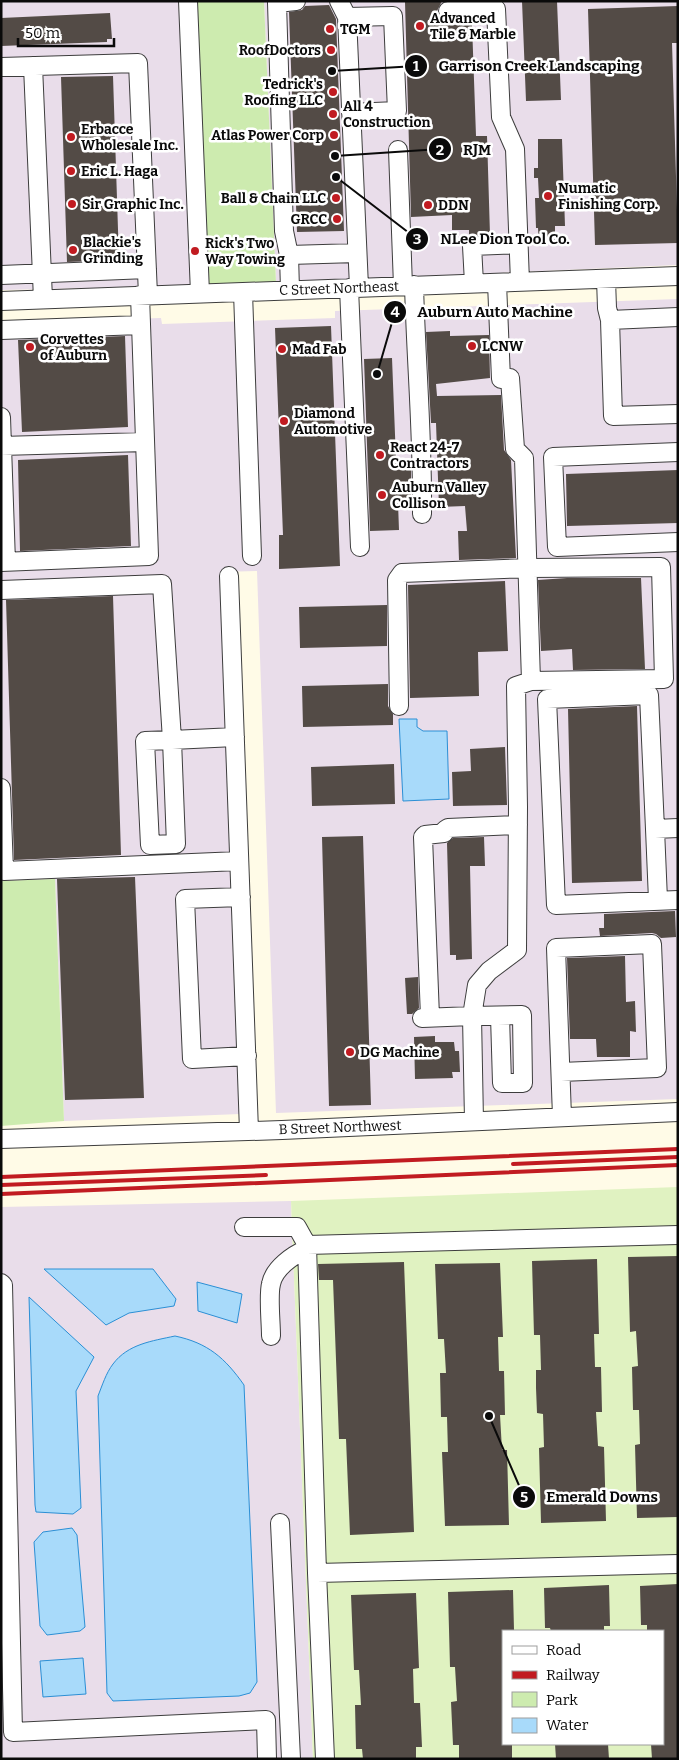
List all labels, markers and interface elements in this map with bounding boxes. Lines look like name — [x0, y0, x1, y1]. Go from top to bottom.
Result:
place label: Advanced Tile & Marble — [430, 10, 516, 43]
scale bar — [18, 15, 114, 47]
marker: Advanced Tile & Marble — [414, 20, 426, 32]
place label: TGM — [340, 21, 371, 38]
marker: TGM — [324, 23, 336, 35]
text: 50 m — [25, 24, 61, 42]
place label: RoofDoctors — [239, 42, 321, 59]
marker: RoofDoctors — [325, 44, 337, 56]
callout: Garrison Creek Landscaping — [404, 51, 650, 81]
text: 1 — [413, 57, 420, 75]
text: Garrison Creek Landscaping — [438, 57, 640, 75]
place label: Tedrick's Roofing LLC — [244, 76, 323, 109]
marker: Tedrick's Roofing LLC — [327, 86, 339, 98]
place label: All 4 Construction — [343, 98, 431, 131]
marker: All 4 Construction — [327, 108, 339, 120]
place label: Erbacce Wholesale Inc. — [81, 121, 178, 154]
place label: Atlas Power Corp — [211, 127, 324, 144]
marker: Atlas Power Corp — [328, 129, 340, 141]
marker: Erbacce Wholesale Inc. — [65, 131, 77, 143]
callout: RJM — [428, 134, 501, 164]
text: 2 — [436, 141, 444, 159]
text: RJM — [463, 141, 491, 159]
place label: Eric L. Haga — [81, 163, 158, 180]
marker: Eric L. Haga — [65, 165, 77, 177]
place label: Numatic Finishing Corp. — [558, 180, 658, 213]
place label: Ball & Chain LLC — [221, 190, 326, 207]
marker: Numatic Finishing Corp. — [542, 190, 554, 202]
marker: Ball & Chain LLC — [330, 192, 342, 204]
place label: Sir Graphic Inc. — [82, 196, 184, 213]
place label: DDN — [438, 197, 469, 214]
marker: Sir Graphic Inc. — [66, 198, 78, 210]
marker: DDN — [422, 199, 434, 211]
place label: GRCC — [291, 211, 327, 228]
marker: GRCC — [331, 213, 343, 225]
callout: NLee Dion Tool Co. — [405, 224, 580, 254]
text: 3 — [413, 230, 421, 248]
text: NLee Dion Tool Co. — [440, 230, 570, 248]
place label: Blackie's Grinding — [83, 234, 143, 267]
place label: Rick's Two Way Towing — [205, 235, 285, 268]
marker: Blackie's Grinding — [67, 244, 79, 256]
marker: Rick's Two Way Towing — [189, 245, 201, 257]
street label: C Street Northeast — [279, 278, 399, 299]
callout: Auburn Auto Machine — [382, 297, 583, 327]
text: 4 — [390, 303, 400, 321]
text: Auburn Auto Machine — [417, 303, 573, 321]
place label: Corvettes of Auburn — [40, 331, 107, 364]
place label: LCNW — [482, 338, 524, 355]
marker: LCNW — [466, 340, 478, 352]
marker: Corvettes of Auburn — [24, 341, 36, 353]
place label: Mad Fab — [292, 341, 346, 358]
marker: Mad Fab — [276, 343, 288, 355]
place label: Diamond Automotive — [294, 405, 372, 438]
marker: Diamond Automotive — [278, 415, 290, 427]
place label: React 24-7 Contractors — [390, 439, 469, 472]
marker: React 24-7 Contractors — [374, 449, 386, 461]
place label: Auburn Valley Collison — [392, 479, 487, 512]
marker: Auburn Valley Collison — [376, 489, 388, 501]
place label: DG Machine — [360, 1044, 440, 1061]
marker: DG Machine — [344, 1046, 356, 1058]
street label: B Street Northwest — [278, 1117, 402, 1138]
callout: Emerald Downs — [512, 1482, 668, 1512]
text: 5 — [520, 1488, 528, 1506]
text: Emerald Downs — [546, 1488, 658, 1506]
legend — [502, 1630, 664, 1745]
text: Road — [546, 1641, 581, 1659]
text: Railway — [546, 1666, 600, 1684]
text: Park — [546, 1691, 578, 1709]
text: Water — [546, 1716, 589, 1734]

